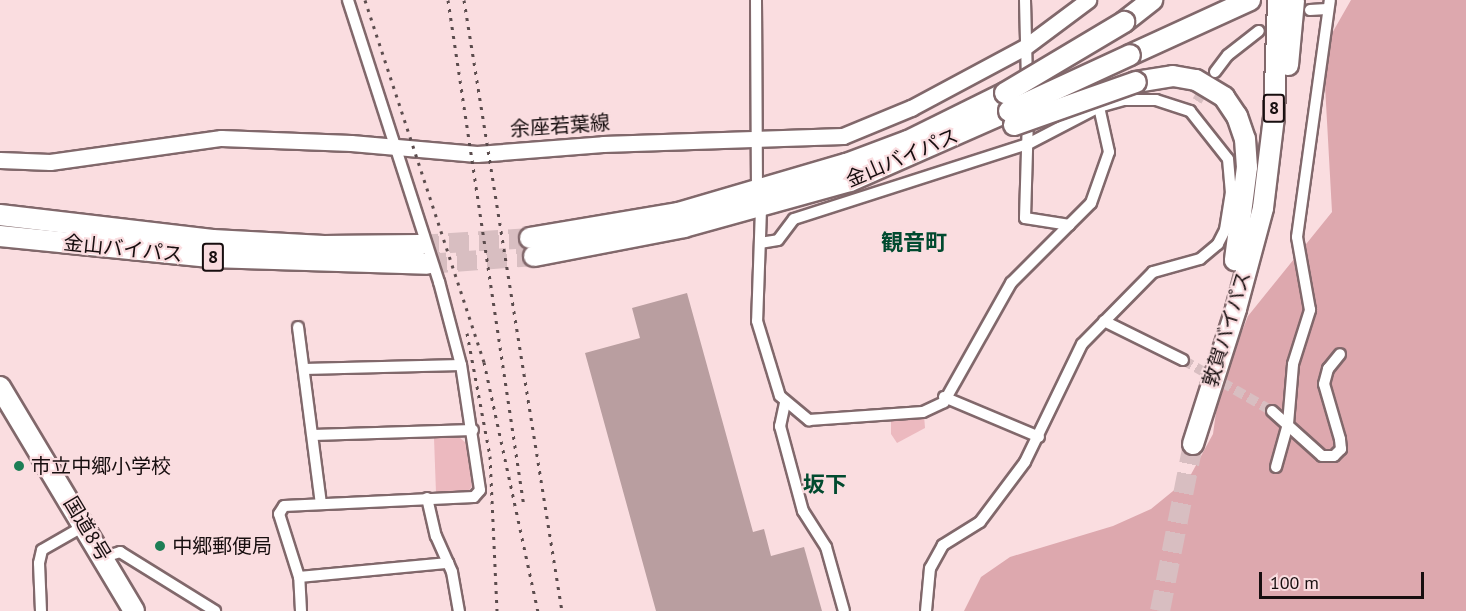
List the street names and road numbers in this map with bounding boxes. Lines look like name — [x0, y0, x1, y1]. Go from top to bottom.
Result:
road number: 8 — [1262, 93, 1286, 123]
street label: 余座若葉線 — [509, 111, 611, 141]
street label: 金山バイパス — [842, 124, 962, 192]
street label: 金山バイパス — [62, 231, 184, 267]
road number: 8 — [201, 242, 225, 272]
street label: 敦賀バイパス — [1198, 268, 1256, 390]
street label: 国道8号 — [58, 492, 116, 566]

